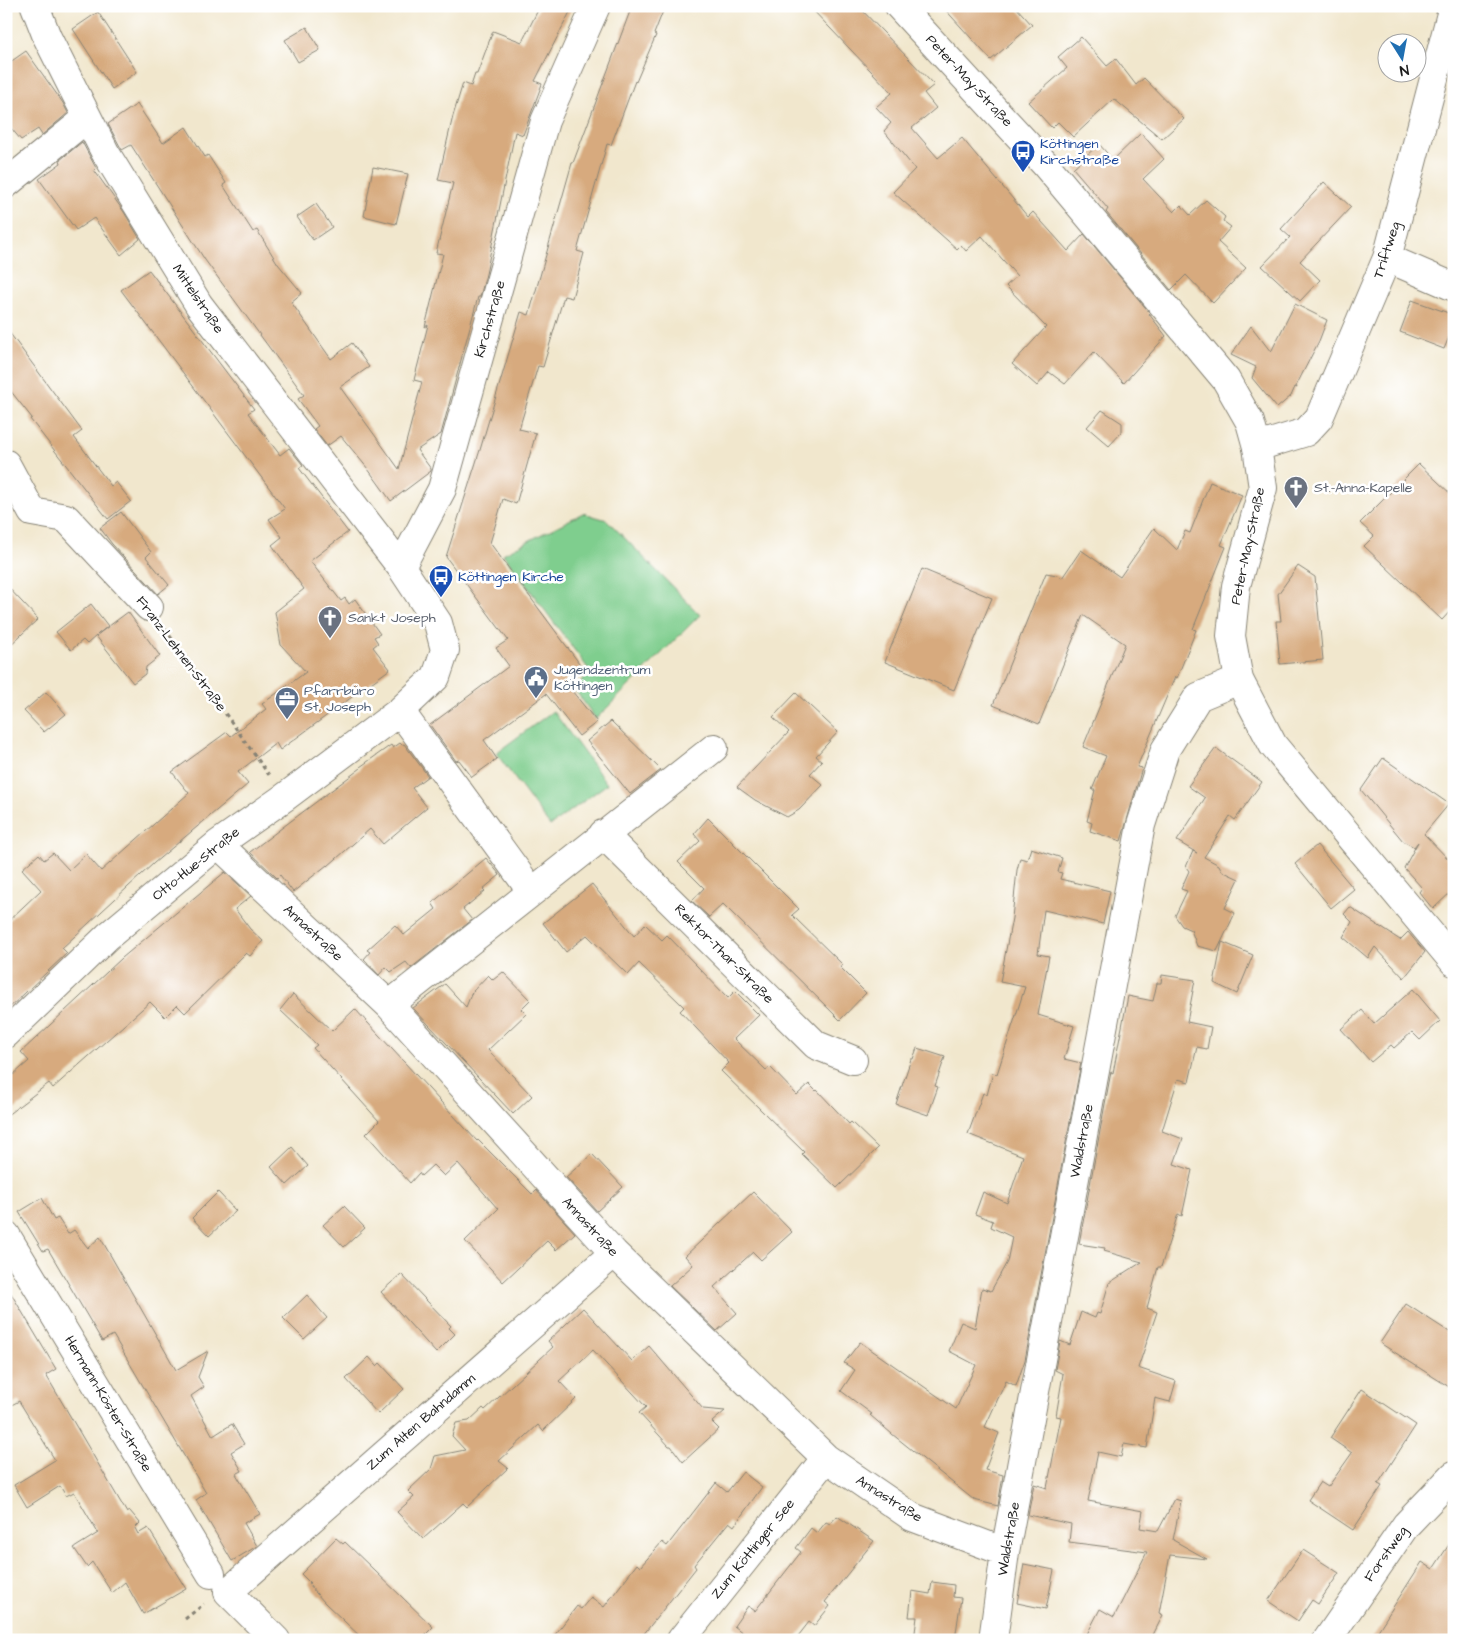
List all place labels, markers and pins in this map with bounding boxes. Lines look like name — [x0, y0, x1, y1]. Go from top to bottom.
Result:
place label: Köttingen Kirchstraße — [1040, 134, 1120, 170]
bus stop icon: Köttingen Kirchstraße — [1010, 139, 1036, 173]
church icon: St.-Anna-Kapelle — [1283, 475, 1309, 509]
place label: St.-Anna-Kapelle — [1314, 478, 1413, 498]
bus stop icon: Köttingen Kirche — [428, 564, 454, 598]
place label: Köttingen Kirche — [458, 567, 564, 587]
church icon: Sankt Joseph — [317, 605, 343, 639]
place label: Sankt Joseph — [348, 608, 436, 628]
place label: Jugendzentrum Köttingen — [554, 660, 650, 696]
public building icon: Jugendzentrum Köttingen — [523, 665, 549, 699]
place label: Pfarrbüro St. Joseph — [304, 681, 375, 717]
office icon: Pfarrbüro St. Joseph — [274, 686, 300, 720]

